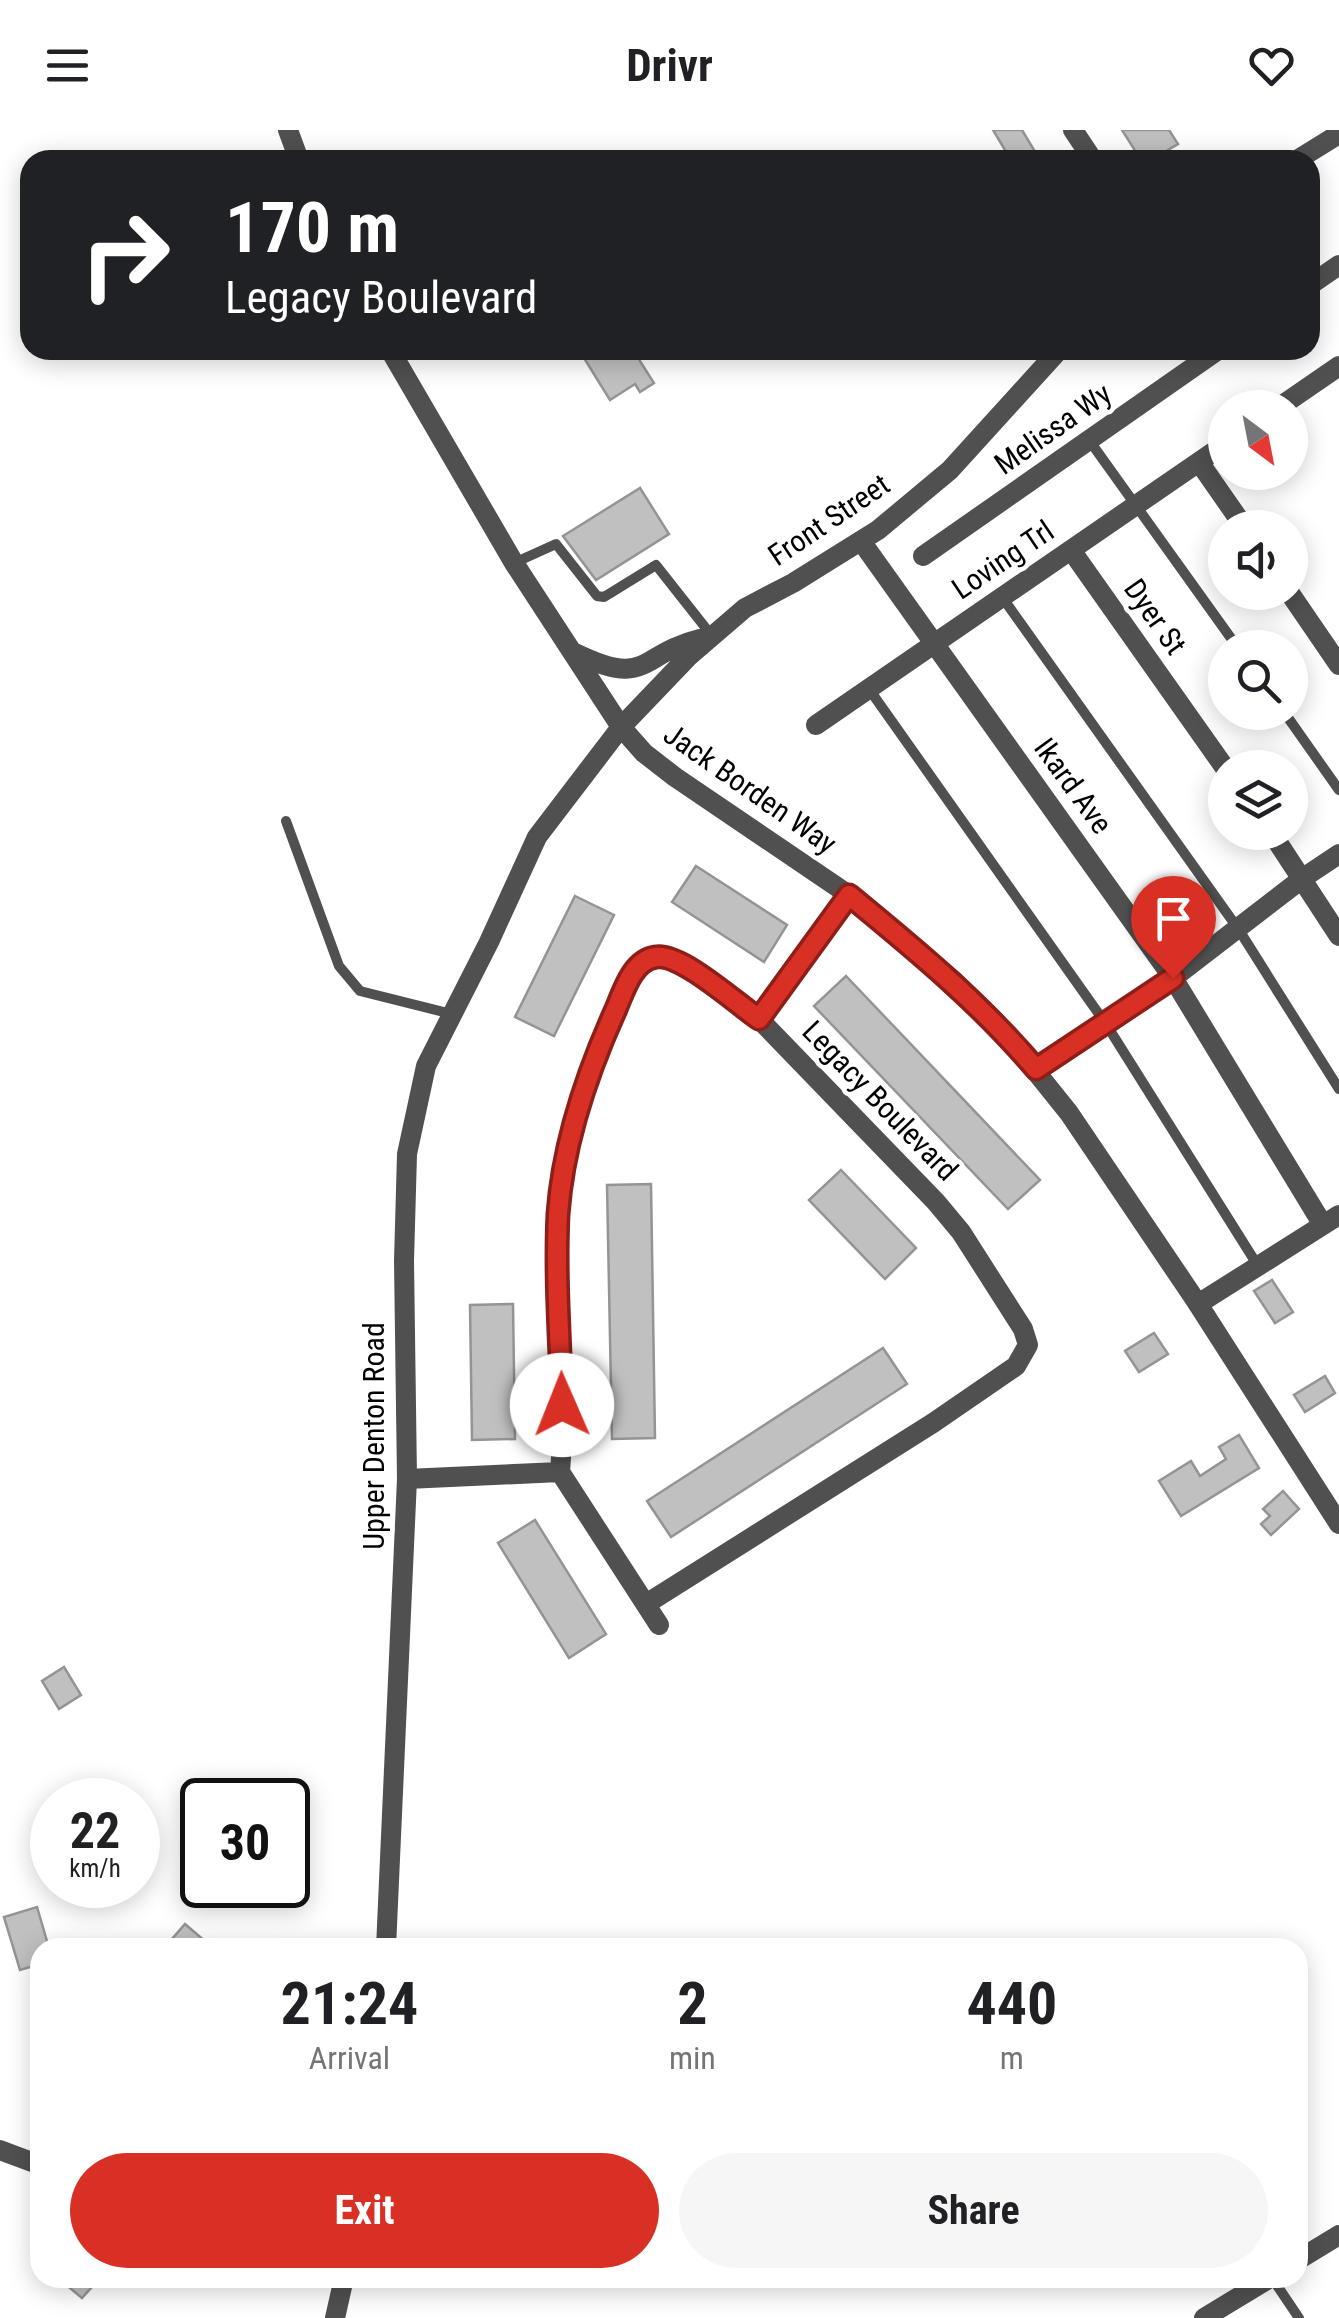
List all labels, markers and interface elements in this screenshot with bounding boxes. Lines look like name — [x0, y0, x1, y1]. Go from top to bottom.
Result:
icon: menu — [40, 38, 95, 93]
icon: heart — [1244, 38, 1299, 93]
text: Drivr — [626, 39, 713, 92]
text: 170 m — [225, 187, 399, 269]
icon: right — [60, 190, 190, 320]
text: Legacy Boulevard — [225, 271, 537, 324]
street label: Melissa Wy — [988, 376, 1118, 481]
north arrow — [1208, 390, 1308, 490]
map controls — [1208, 390, 1308, 850]
street label: Front Street — [762, 466, 896, 573]
button: sound — [1208, 510, 1308, 610]
street label: Loving Trl — [945, 513, 1060, 606]
street label: Dyer St — [1117, 572, 1194, 661]
button: search — [1208, 630, 1308, 730]
street label: Jack Borden Way — [657, 716, 843, 861]
street label: Ikard Ave — [1027, 731, 1120, 840]
button: layers — [1208, 750, 1308, 850]
pin — [1131, 876, 1216, 979]
icon: arrive — [1146, 891, 1201, 946]
street label: Legacy Boulevard — [795, 1014, 965, 1188]
street label: Upper Denton Road — [356, 1322, 391, 1550]
position arrow — [510, 1353, 614, 1457]
speed limit sign: 30 — [180, 1778, 310, 1908]
text: 22 — [70, 1802, 120, 1860]
text: km/h — [69, 1854, 121, 1883]
text: 21:24 — [281, 1968, 418, 2039]
text: 2 — [677, 1968, 708, 2039]
text: 440 — [966, 1968, 1057, 2039]
text: Arrival — [309, 2039, 390, 2077]
text: min — [669, 2039, 716, 2077]
text: m — [1000, 2039, 1024, 2077]
button: Exit — [70, 2153, 659, 2268]
button: Share — [679, 2153, 1268, 2268]

